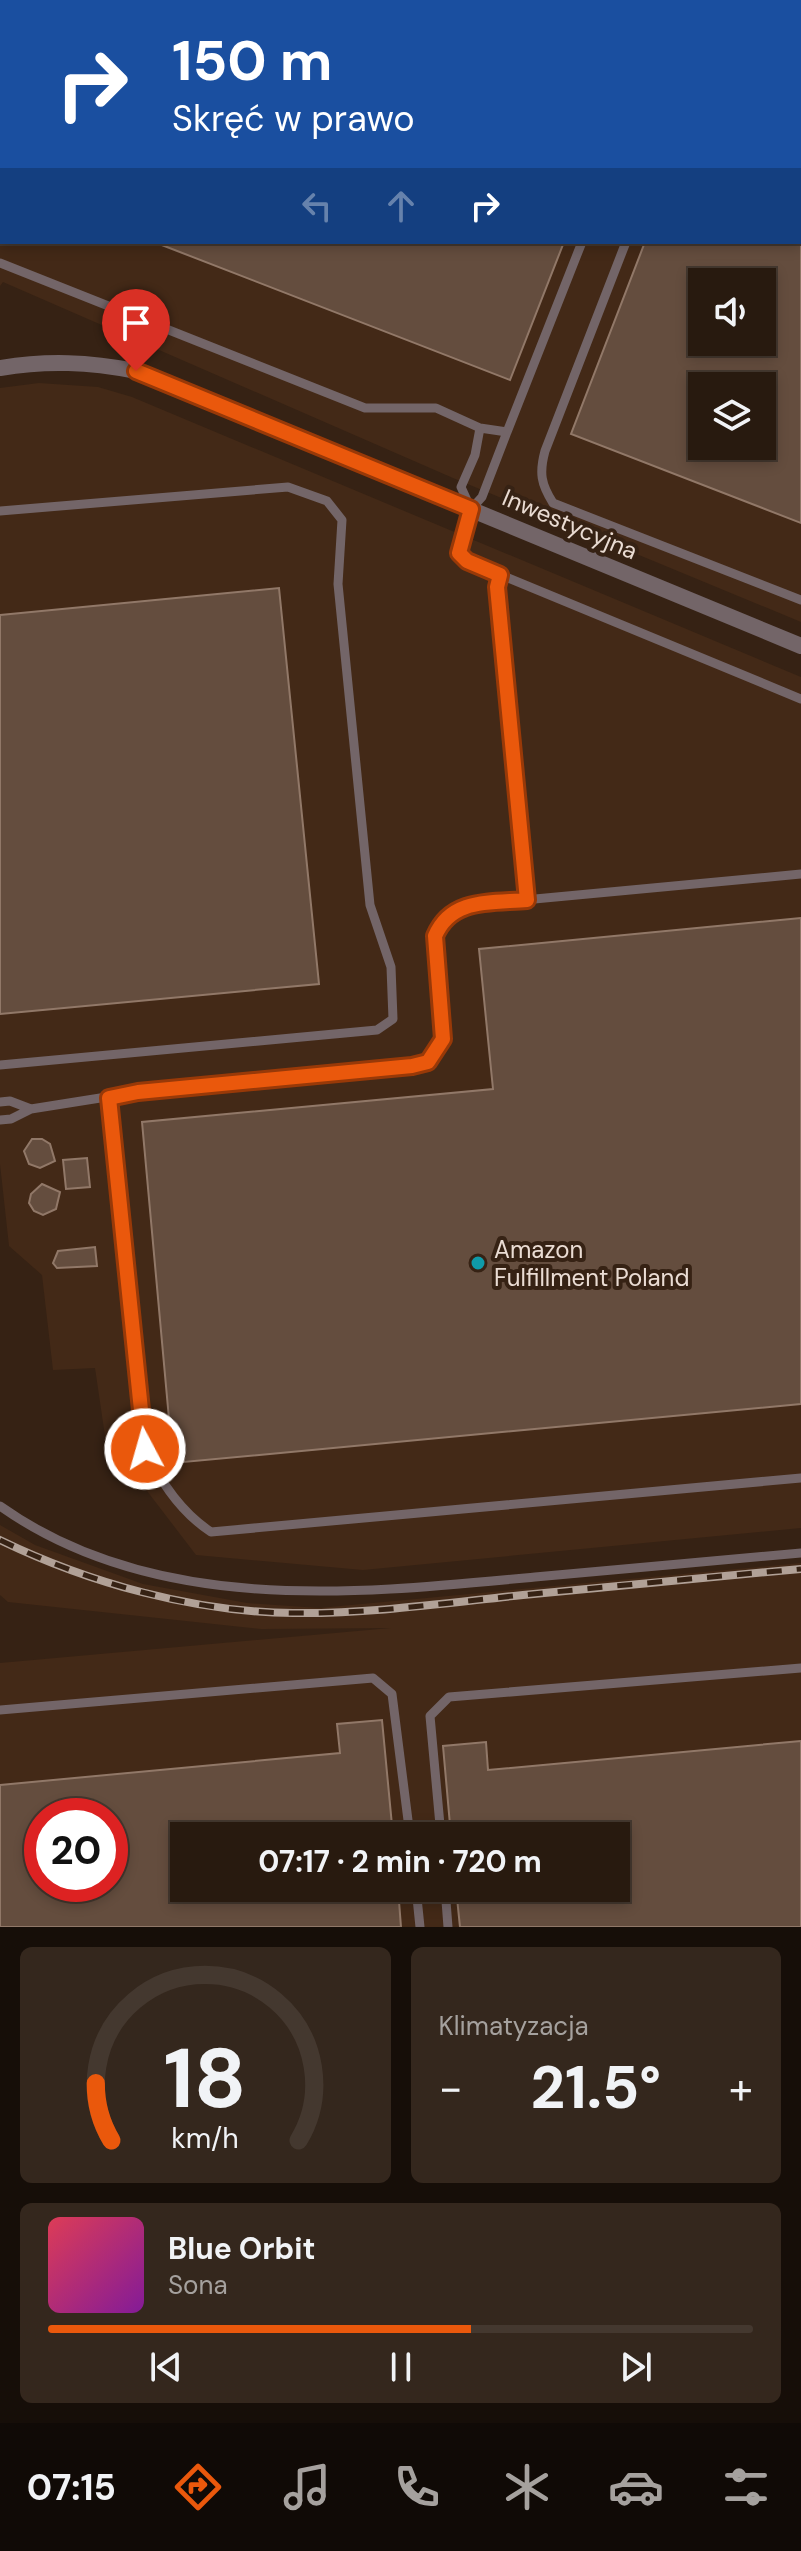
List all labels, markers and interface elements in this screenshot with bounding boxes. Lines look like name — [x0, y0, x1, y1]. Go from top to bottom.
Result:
text: 150 m — [172, 24, 333, 97]
icon: right — [40, 32, 144, 136]
text: Skręć w prawo — [172, 95, 415, 142]
icon: left — [295, 184, 339, 228]
icon: ahead — [379, 184, 423, 228]
icon: right — [463, 184, 507, 228]
map controls — [688, 268, 776, 460]
button: sound — [688, 268, 776, 356]
pin — [102, 289, 170, 371]
icon: arrive — [114, 301, 158, 345]
button: layers — [688, 372, 776, 460]
street label: Inwestycyjna — [498, 482, 642, 566]
place label: Amazon Fulfillment Poland — [494, 1234, 689, 1293]
marker: Amazon Fulfillment Poland — [469, 1254, 487, 1272]
position arrow — [103, 1407, 187, 1491]
speed limit sign: 20 — [24, 1798, 128, 1902]
text: 07:17 · 2 min · 720 m — [258, 1842, 542, 1881]
text: Klimatyzacja — [439, 2009, 589, 2043]
text: 18 — [164, 2024, 247, 2133]
text: 21.5° — [530, 2048, 661, 2127]
text: − — [439, 2059, 463, 2117]
text: + — [729, 2059, 753, 2117]
text: km/h — [171, 2120, 239, 2157]
text: Blue Orbit — [168, 2229, 315, 2268]
text: Sona — [168, 2268, 228, 2302]
icon: previous — [144, 2345, 188, 2389]
icon: pause — [379, 2345, 423, 2389]
icon: next — [614, 2345, 658, 2389]
icon: directions — [170, 2459, 226, 2515]
icon: music — [279, 2459, 335, 2515]
icon: phone — [389, 2459, 445, 2515]
icon: climate — [499, 2459, 555, 2515]
icon: car — [608, 2459, 664, 2515]
icon: filters — [718, 2459, 774, 2515]
text: 07:15 — [27, 2464, 116, 2511]

